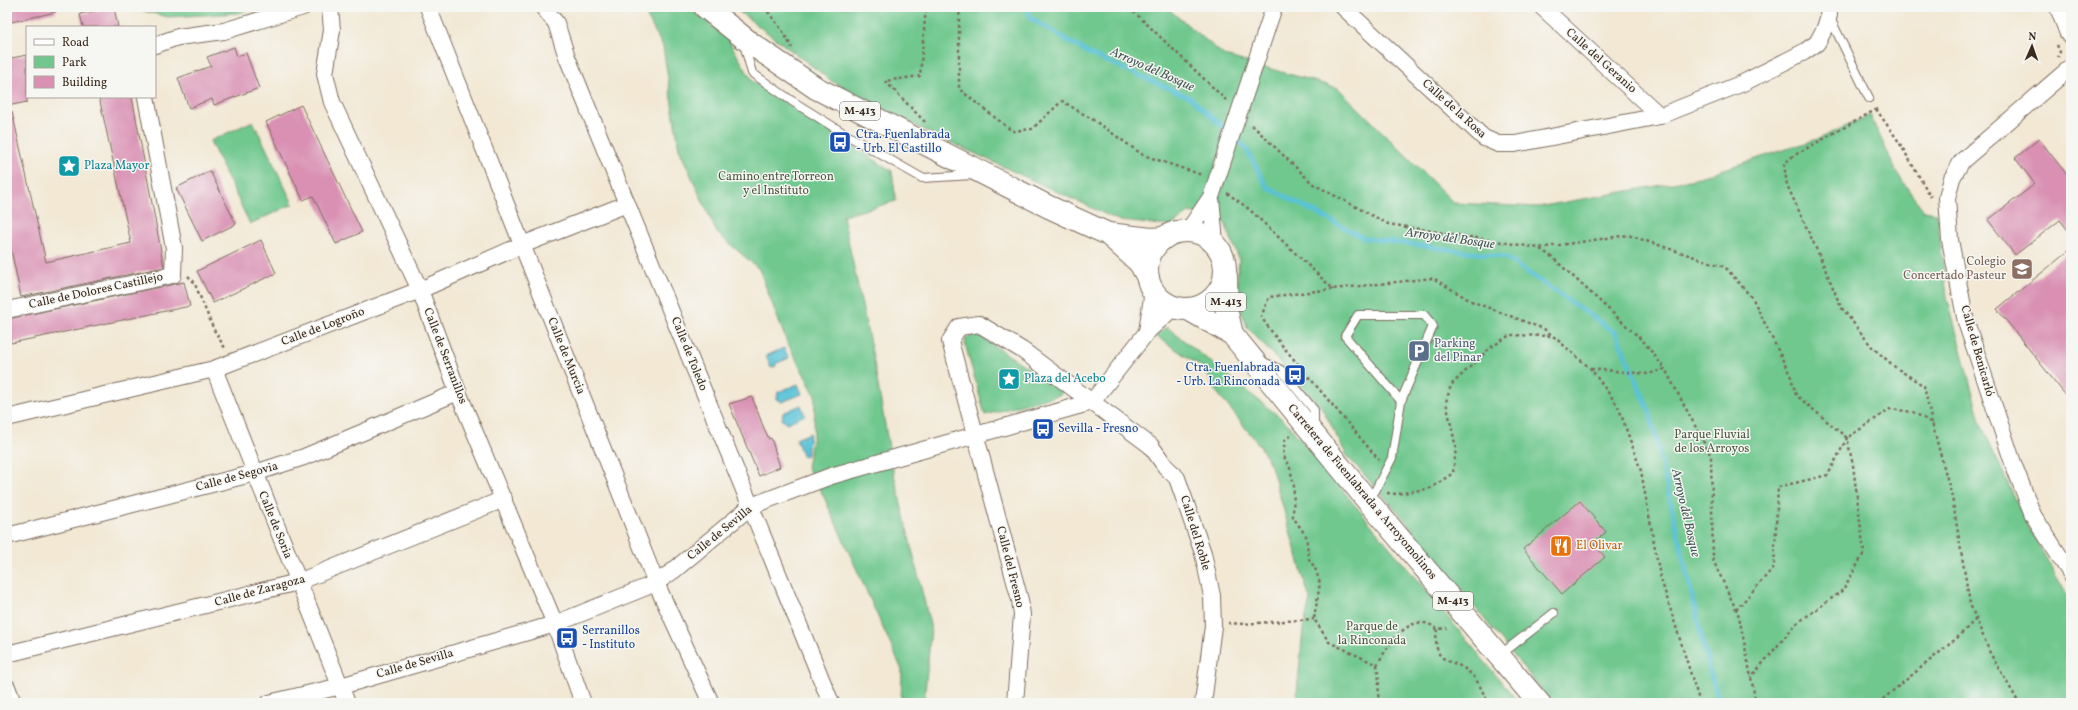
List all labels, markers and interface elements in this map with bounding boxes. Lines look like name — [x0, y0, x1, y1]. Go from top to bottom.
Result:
street label: Calle del Geranio — [1562, 25, 1640, 97]
legend — [26, 26, 156, 98]
north arrow — [2012, 26, 2052, 66]
text: N — [2028, 30, 2037, 45]
text: Road — [62, 35, 89, 51]
water label: Arroyo del Bosque — [1106, 43, 1197, 97]
text: Park — [62, 55, 87, 71]
text: Building — [62, 75, 107, 91]
street label: Calle de la Rosa — [1418, 76, 1490, 142]
road number: M-413 — [840, 102, 880, 120]
place label: Ctra. Fuenlabrada - Urb. El Castillo — [856, 127, 950, 157]
bus stop icon: Ctra. Fuenlabrada - Urb. El Castillo — [827, 129, 853, 155]
place icon: Plaza Mayor — [56, 153, 82, 179]
place label: Plaza Mayor — [84, 158, 150, 174]
park label: Camino entre Torreon y el Instituto — [718, 169, 834, 199]
water label: Arroyo del Bosque — [1403, 224, 1496, 254]
place label: Colegio Concertado Pasteur — [1903, 254, 2006, 284]
school or university icon: Colegio Concertado Pasteur — [2009, 256, 2035, 282]
street label: Calle de Dolores Castillejo — [28, 269, 164, 313]
road number: M-413 — [1206, 293, 1246, 311]
street label: Calle de Logroño — [279, 304, 367, 350]
street label: Calle de Benicarló — [1956, 304, 1998, 398]
street label: Calle de Serranillos — [419, 306, 471, 406]
street label: Calle de Murcia — [543, 315, 589, 397]
street label: Calle de Toledo — [667, 315, 711, 393]
place label: Parking del Pinar — [1434, 336, 1481, 366]
parking icon: Parking del Pinar — [1406, 338, 1432, 364]
place label: Ctra. Fuenlabrada - Urb. La Rinconada — [1176, 360, 1280, 390]
bus stop icon: Ctra. Fuenlabrada - Urb. La Rinconada — [1282, 362, 1308, 388]
place icon: Plaza del Acebo — [996, 366, 1022, 392]
place label: Plaza del Acebo — [1024, 371, 1106, 387]
street label: Carretera de Fuenlabrada a Arroyomolinos — [1284, 401, 1440, 583]
bus stop icon: Sevilla - Fresno — [1030, 416, 1056, 442]
place label: Sevilla - Fresno — [1058, 421, 1138, 437]
park label: Parque Fluvial de los Arroyos — [1674, 427, 1750, 457]
street label: Calle de Segovia — [194, 458, 280, 496]
water label: Arroyo del Bosque — [1666, 466, 1704, 559]
street label: Calle de Soria — [254, 489, 296, 561]
street label: Calle del Roble — [1176, 494, 1214, 573]
street label: Calle de Sevilla — [684, 502, 756, 564]
street label: Calle del Fresno — [992, 525, 1028, 609]
restaurant icon: El Olivar — [1548, 533, 1574, 559]
place label: El Olivar — [1576, 538, 1623, 554]
street label: Calle de Zaragoza — [213, 571, 307, 611]
road number: M-413 — [1433, 592, 1473, 610]
park label: Parque de la Rinconada — [1338, 619, 1406, 649]
place label: Serranillos - Instituto — [582, 623, 640, 653]
bus stop icon: Serranillos - Instituto — [554, 625, 580, 651]
street label: Calle de Sevilla — [375, 645, 455, 683]

